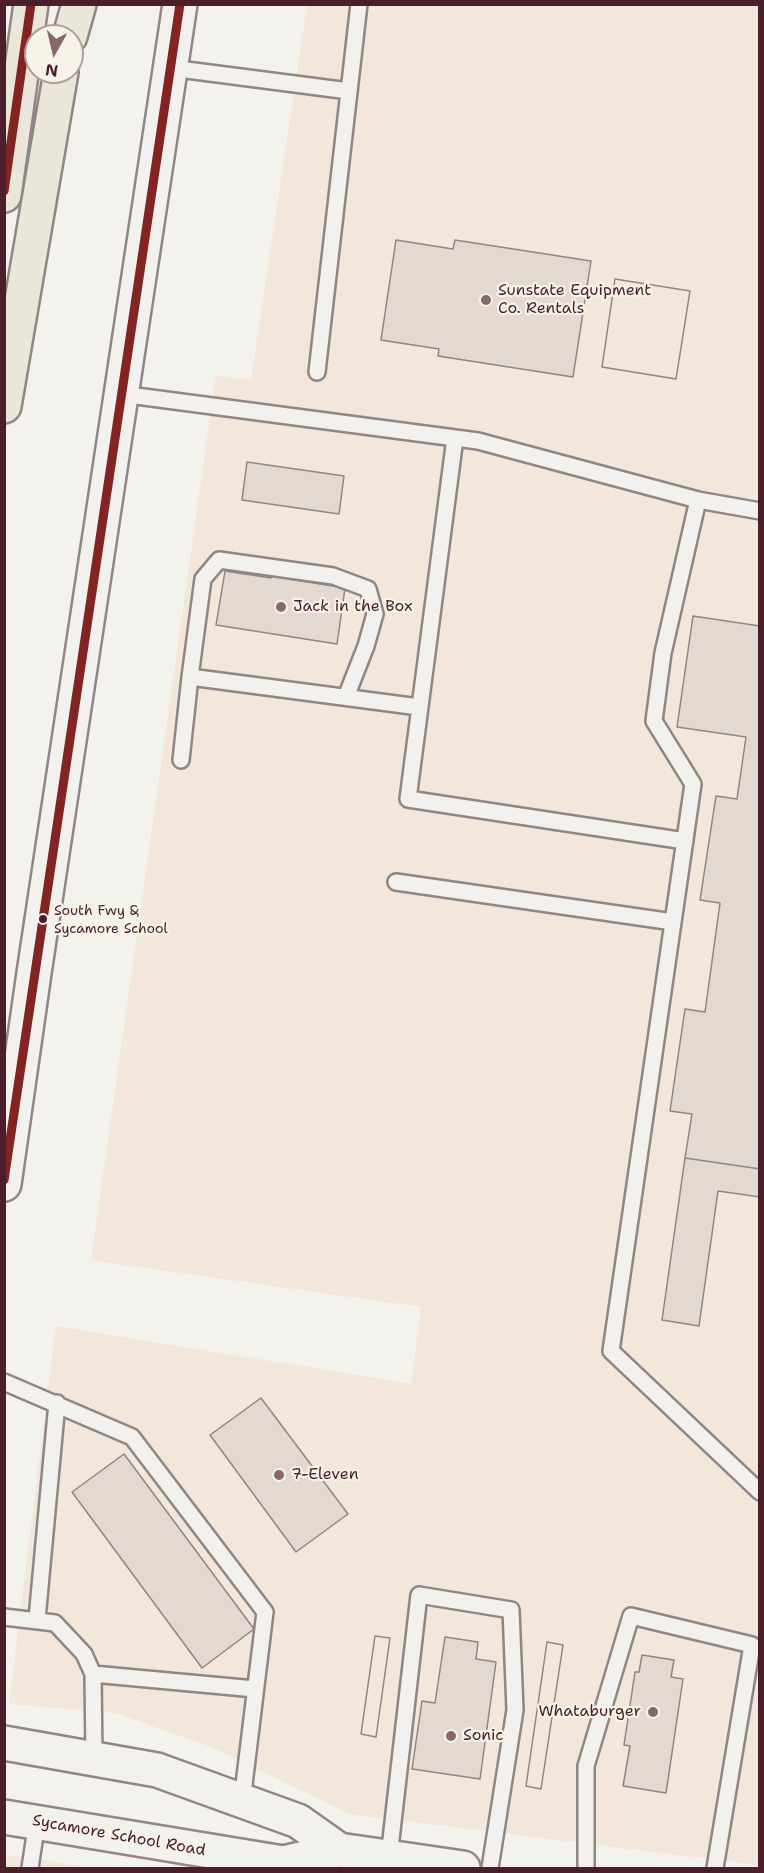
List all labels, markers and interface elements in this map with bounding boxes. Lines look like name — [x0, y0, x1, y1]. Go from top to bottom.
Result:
north arrow — [24, 24, 84, 84]
text: N — [44, 59, 59, 82]
place label: Sunstate Equipment Co. Rentals — [498, 281, 651, 319]
marker: Sunstate Equipment Co. Rentals — [479, 293, 493, 307]
place label: Jack in the Box — [293, 597, 413, 617]
marker: Jack in the Box — [274, 600, 288, 614]
place label: South Fwy & Sycamore School — [54, 903, 168, 936]
marker: South Fwy & Sycamore School — [37, 913, 49, 925]
place label: 7-Eleven — [291, 1465, 358, 1485]
marker: 7-Eleven — [272, 1468, 286, 1482]
place label: Whataburger — [538, 1702, 641, 1722]
marker: Whataburger — [646, 1705, 660, 1719]
place label: Sonic — [463, 1726, 503, 1746]
marker: Sonic — [444, 1729, 458, 1743]
street label: Sycamore School Road — [31, 1811, 207, 1861]

